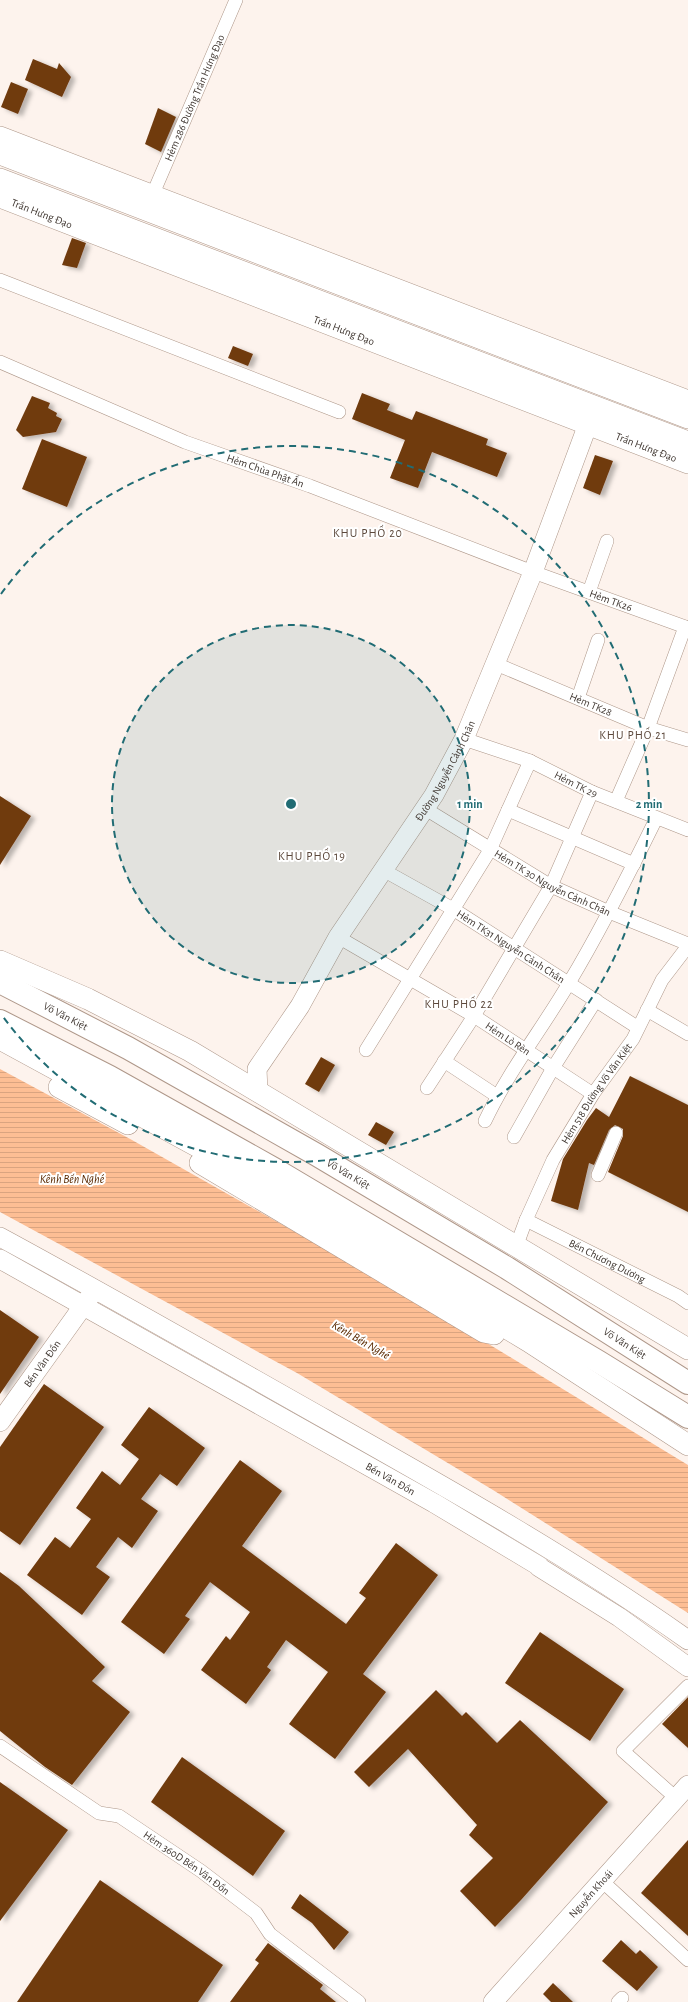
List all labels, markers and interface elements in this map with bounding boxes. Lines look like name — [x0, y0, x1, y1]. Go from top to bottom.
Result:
street label: Hẻm 286 Đường Trần Hưng Ðạo — [162, 33, 226, 162]
street label: Trần Hưng Đạo — [10, 196, 74, 230]
street label: Trần Hưng Đạo — [312, 313, 376, 347]
street label: Trần Hưng Đạo — [614, 430, 678, 464]
street label: Hẻm Chùa Phật Ấn — [226, 452, 306, 489]
district label: KHU PHỐ 20 — [333, 524, 403, 539]
street label: Hẻm TK26 — [588, 587, 634, 613]
street label: Hẻm TK28 — [568, 690, 614, 718]
street label: Đường Nguyễn Cảnh Chân — [413, 719, 477, 823]
district label: KHU PHỐ 21 — [599, 726, 667, 741]
street label: Hẻm TK 29 — [553, 769, 599, 799]
centre of rings — [284, 797, 298, 811]
text: 1 min — [457, 798, 483, 810]
text: 2 min — [636, 798, 662, 810]
district label: KHU PHỐ 19 — [278, 847, 346, 862]
street label: Hẻm TK 30 Nguyễn Cảnh Chân — [493, 847, 612, 918]
street label: Hẻm TK31 Nguyễn Cảnh Chân — [455, 908, 567, 985]
district label: KHU PHỐ 22 — [424, 995, 494, 1010]
street label: Võ Văn Kiệt — [42, 1000, 90, 1032]
street label: Hẻm Lò Rèn — [484, 1020, 532, 1057]
street label: Hẻm 518 Đường Võ Văn Kiệt — [559, 1041, 634, 1146]
street label: Võ Văn Kiệt — [325, 1157, 373, 1191]
water label: Kênh Bến Nghé — [40, 1173, 105, 1185]
street label: Bến Chương Dương — [567, 1237, 648, 1285]
water label: Kênh Bến Nghé — [330, 1319, 392, 1362]
street label: Võ Văn Kiệt — [602, 1325, 649, 1361]
street label: Bến Vân Đồn — [21, 1338, 62, 1389]
street label: Bến Vân Đồn — [364, 1460, 417, 1497]
street label: Hẻm 360D Bến Vân Đồn — [142, 1829, 232, 1896]
street label: Nguyễn Khoái — [566, 1867, 615, 1919]

